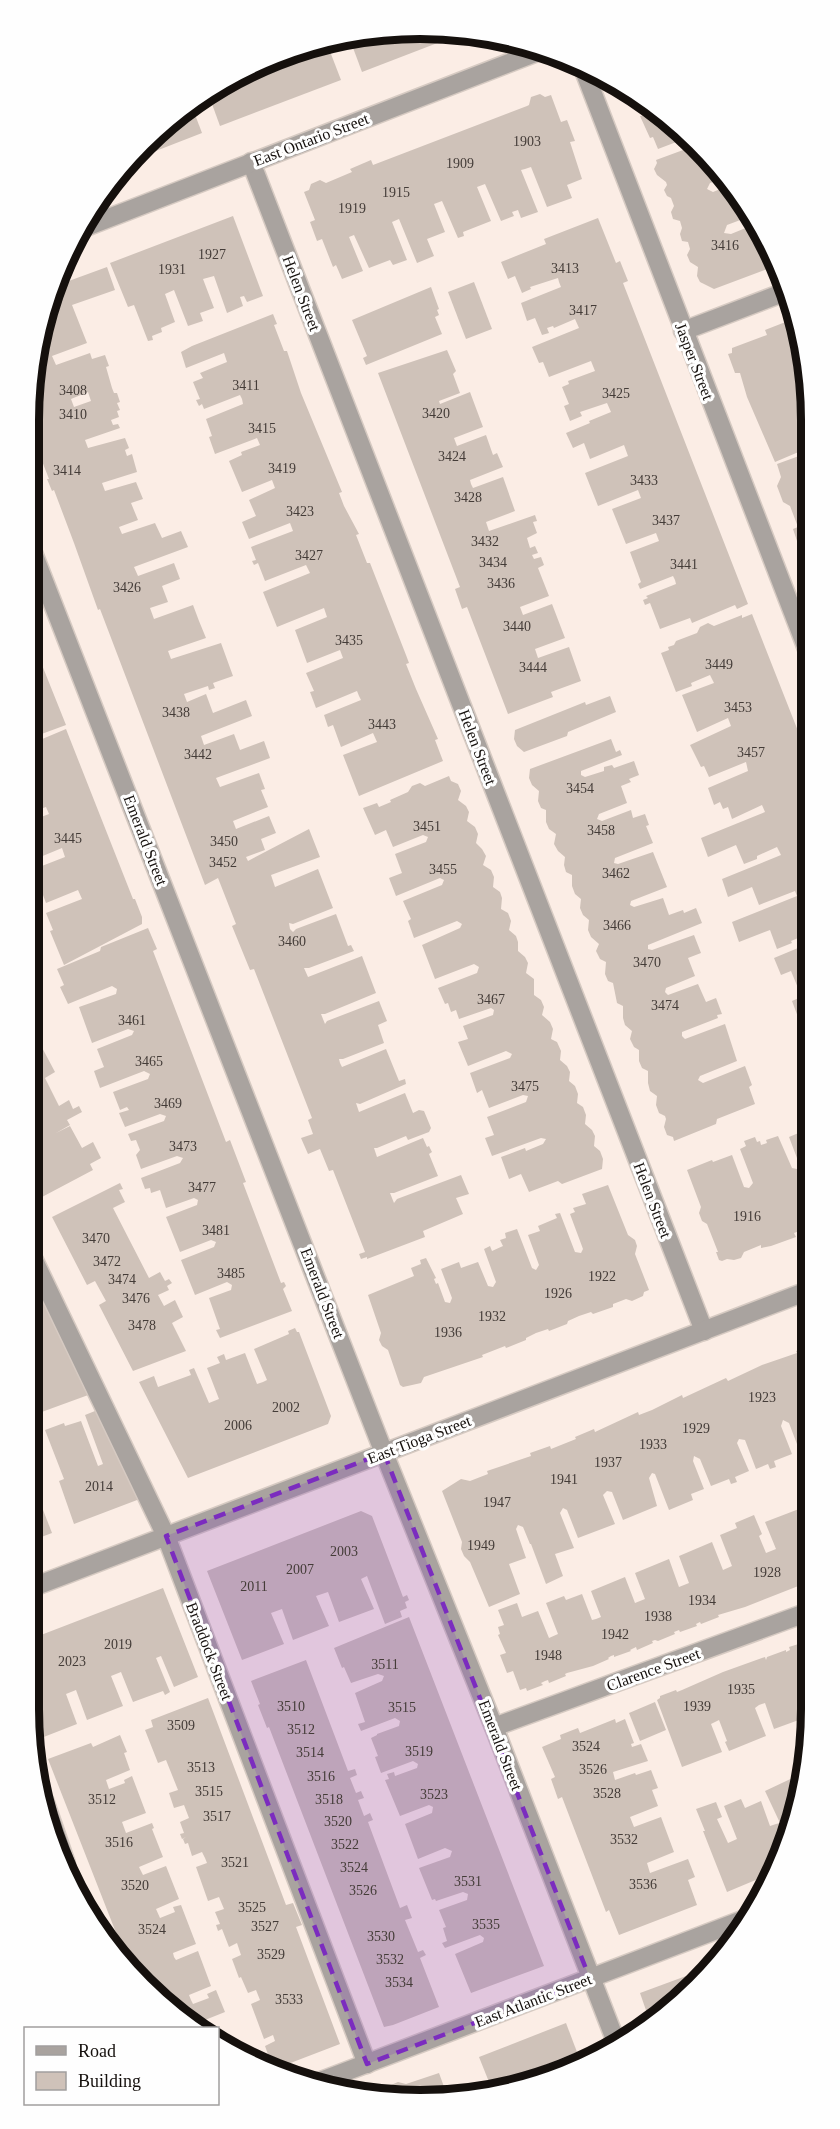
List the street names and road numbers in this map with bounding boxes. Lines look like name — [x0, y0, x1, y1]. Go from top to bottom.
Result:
street label: East Ontario Street — [251, 110, 372, 169]
street label: Helen Street — [279, 253, 324, 334]
street label: Jasper Street — [671, 320, 717, 403]
street label: Helen Street — [455, 707, 500, 788]
street label: Emerald Street — [120, 793, 171, 888]
street label: Helen Street — [630, 1160, 675, 1241]
street label: Emerald Street — [297, 1246, 348, 1341]
street label: East Tioga Street — [365, 1412, 474, 1468]
street label: Braddock Street — [183, 1600, 236, 1703]
street label: Clarence Street — [604, 1645, 703, 1694]
street label: Emerald Street — [475, 1698, 526, 1793]
street label: East Atlantic Street — [472, 1970, 594, 2031]

